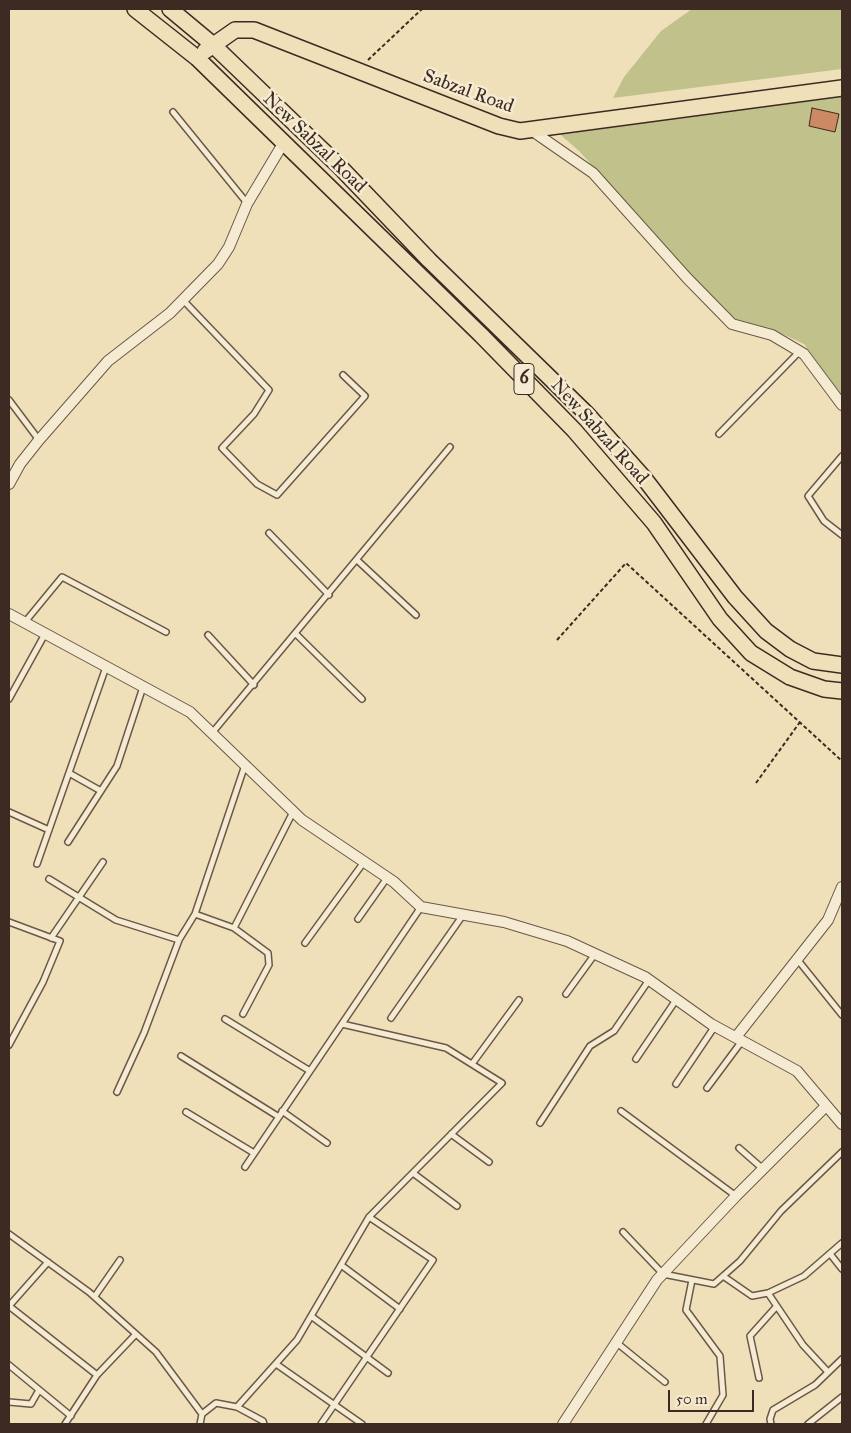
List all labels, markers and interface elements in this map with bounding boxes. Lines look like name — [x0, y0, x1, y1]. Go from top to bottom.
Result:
street label: Sabzal Road — [420, 65, 516, 119]
street label: New Sabzal Road — [258, 88, 370, 198]
road number: 6 — [514, 364, 534, 394]
street label: New Sabzal Road — [545, 374, 653, 490]
scale bar — [671, 1380, 757, 1412]
text: 50 m — [676, 1390, 708, 1408]

